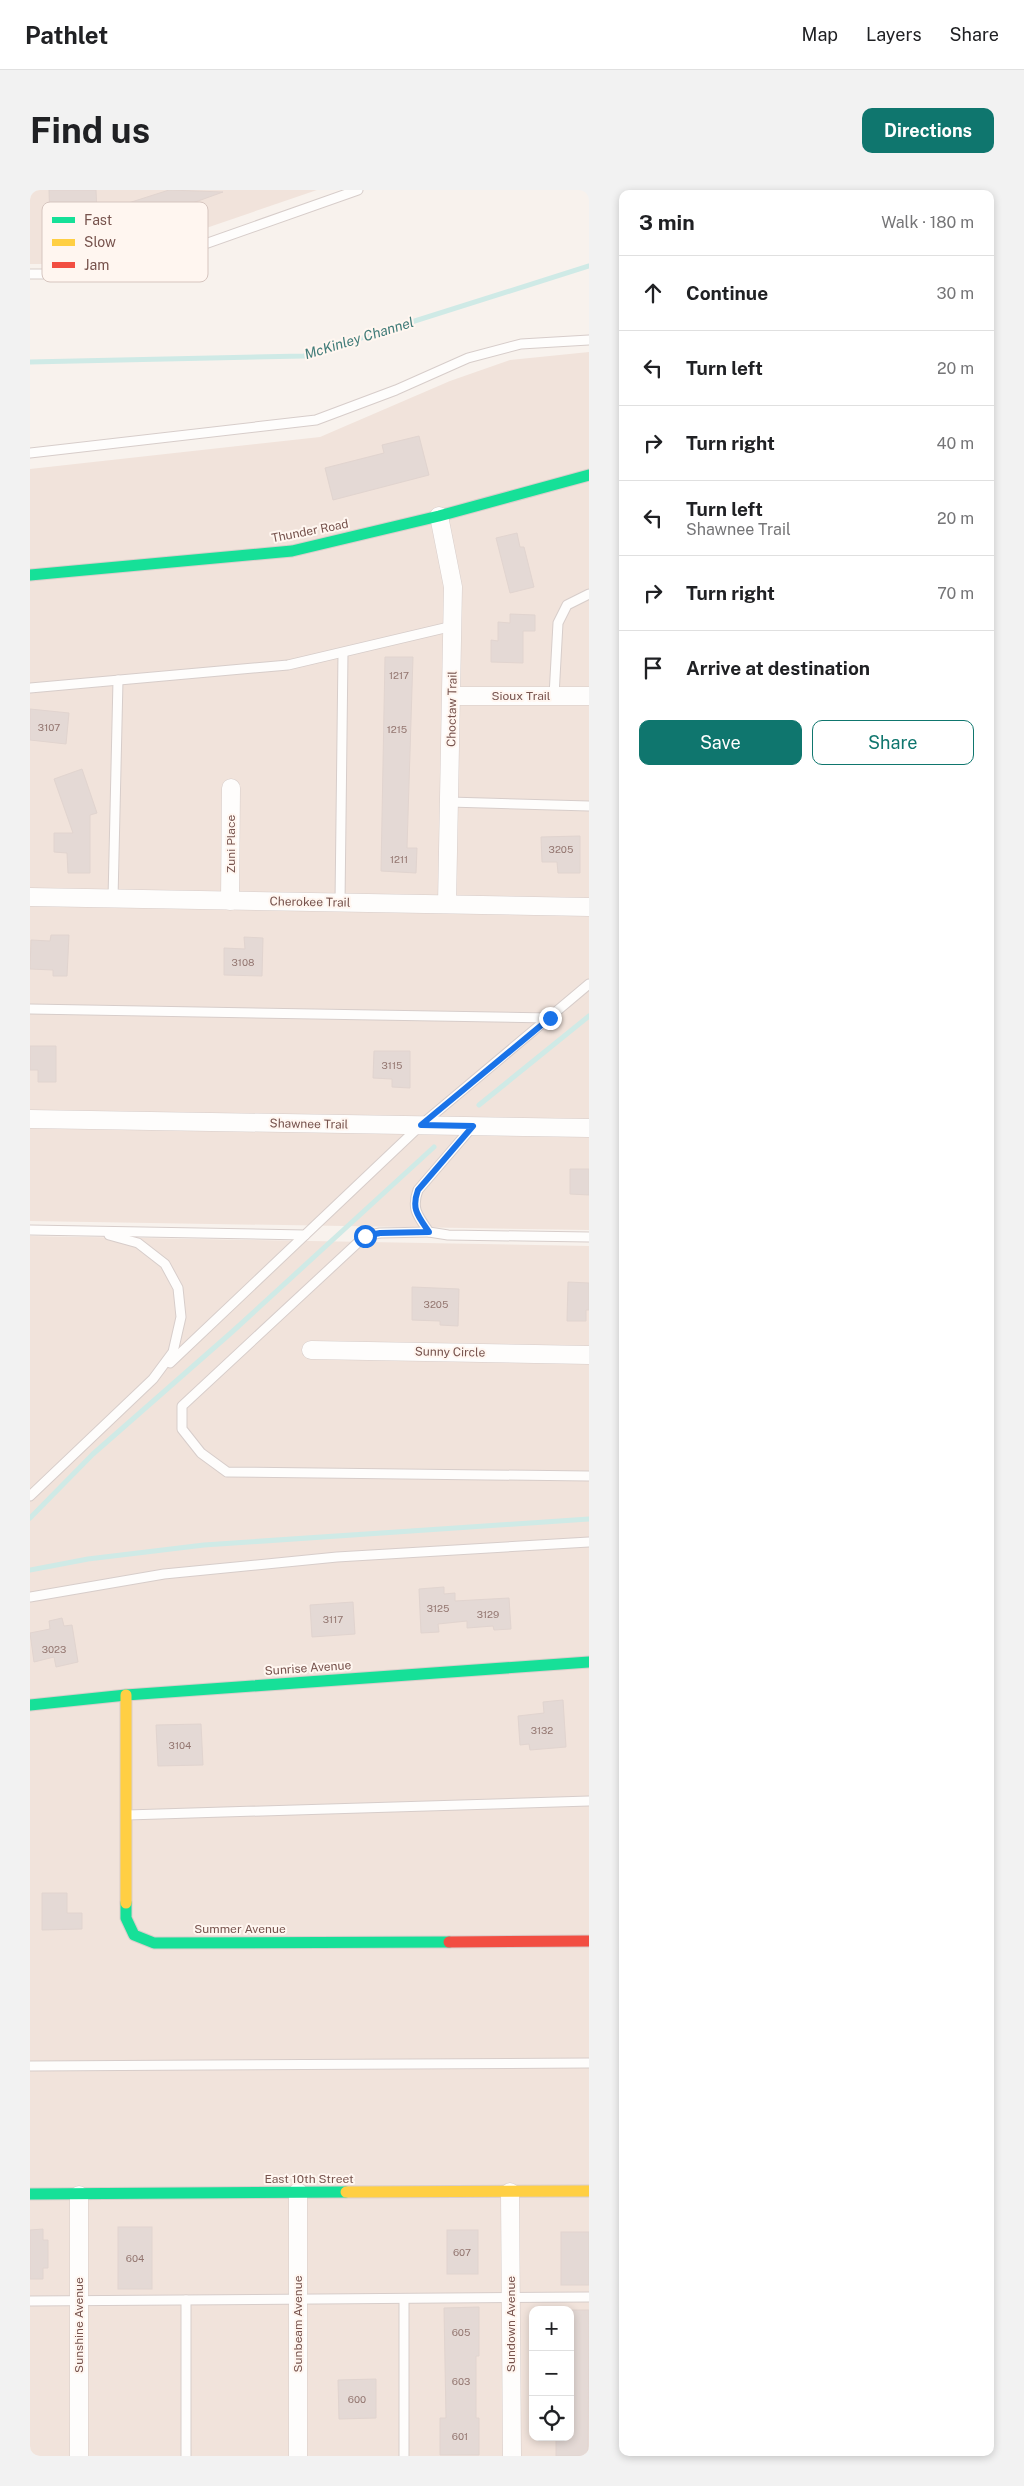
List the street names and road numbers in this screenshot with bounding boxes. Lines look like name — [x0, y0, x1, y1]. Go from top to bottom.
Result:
street label: Thunder Road — [270, 517, 350, 545]
street label: Choctaw Trail — [444, 671, 460, 747]
street label: Sioux Trail — [492, 689, 551, 703]
street label: Zuni Place — [224, 815, 238, 873]
street label: Cherokee Trail — [269, 894, 351, 910]
street label: Shawnee Trail — [270, 1116, 349, 1132]
street label: Sunny Circle — [415, 1344, 486, 1360]
street label: Sunrise Avenue — [264, 1658, 352, 1678]
street label: Summer Avenue — [194, 1922, 286, 1936]
street label: East 10th Street — [264, 2172, 354, 2186]
street label: Sunbeam Avenue — [291, 2275, 305, 2373]
street label: Sundown Avenue — [504, 2276, 518, 2372]
street label: Sunshine Avenue — [72, 2277, 86, 2373]

